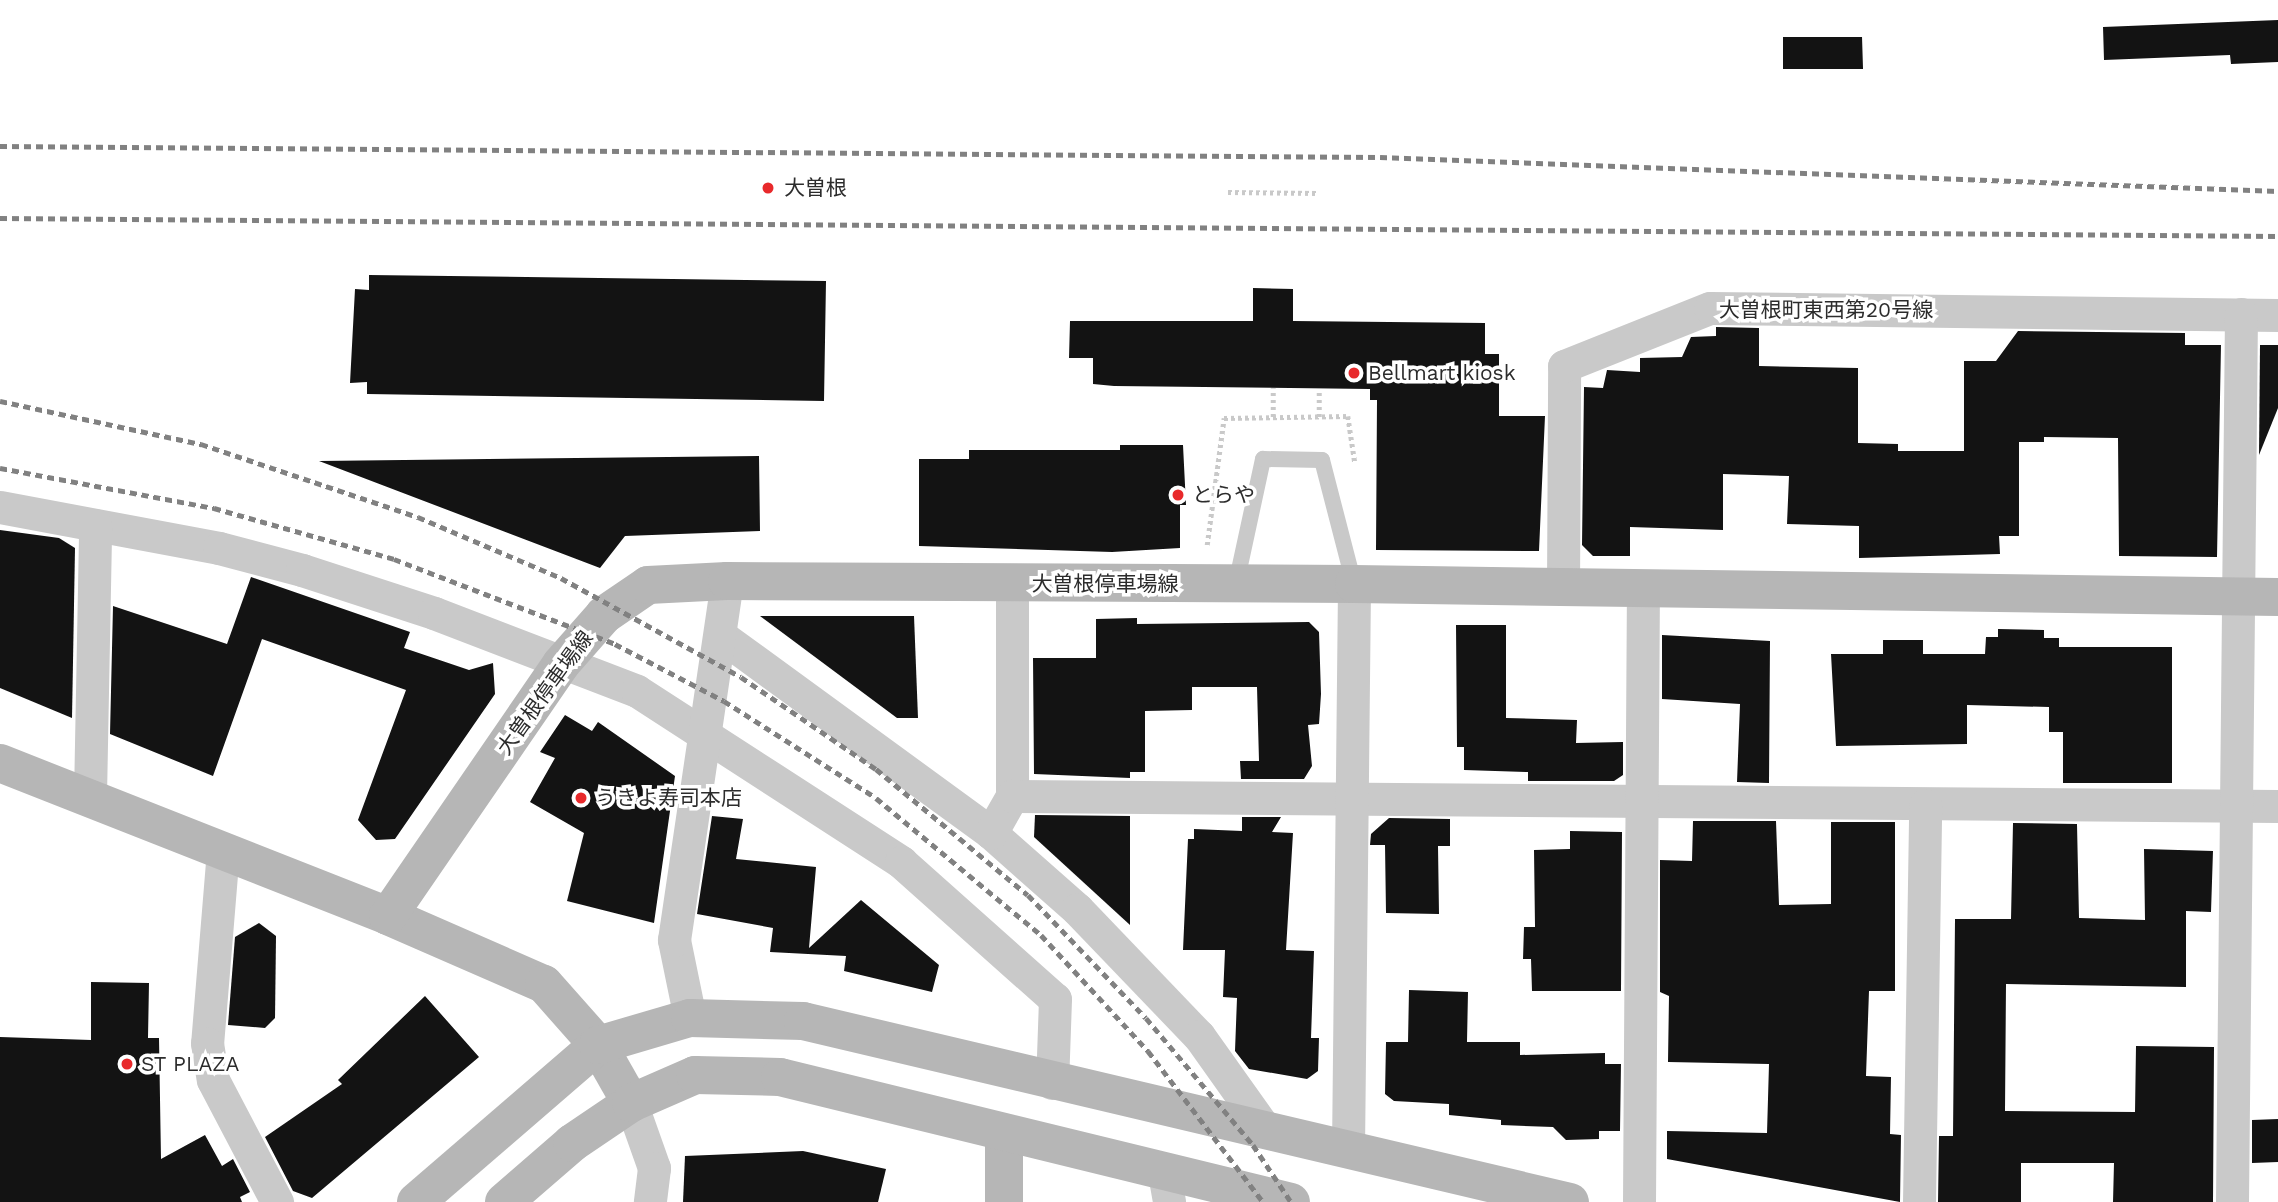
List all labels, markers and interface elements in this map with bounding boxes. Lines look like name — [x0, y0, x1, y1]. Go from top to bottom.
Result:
place label: 大曽根 — [784, 175, 847, 201]
marker: 大曽根 — [758, 178, 778, 198]
street label: 大曽根町東西第20号線 — [1719, 297, 1933, 323]
place label: Bellmart kiosk — [1368, 360, 1516, 386]
marker: Bellmart kiosk — [1346, 365, 1362, 381]
place label: とらや — [1192, 482, 1255, 508]
marker: とらや — [1170, 487, 1186, 503]
street label: 大曽根停車場線 — [1032, 571, 1178, 597]
street label: 大曽根停車場線 — [492, 626, 598, 760]
place label: うきよ寿司本店 — [595, 785, 742, 811]
marker: うきよ寿司本店 — [573, 790, 589, 806]
place label: ST PLAZA — [141, 1051, 240, 1077]
marker: ST PLAZA — [119, 1056, 135, 1072]

